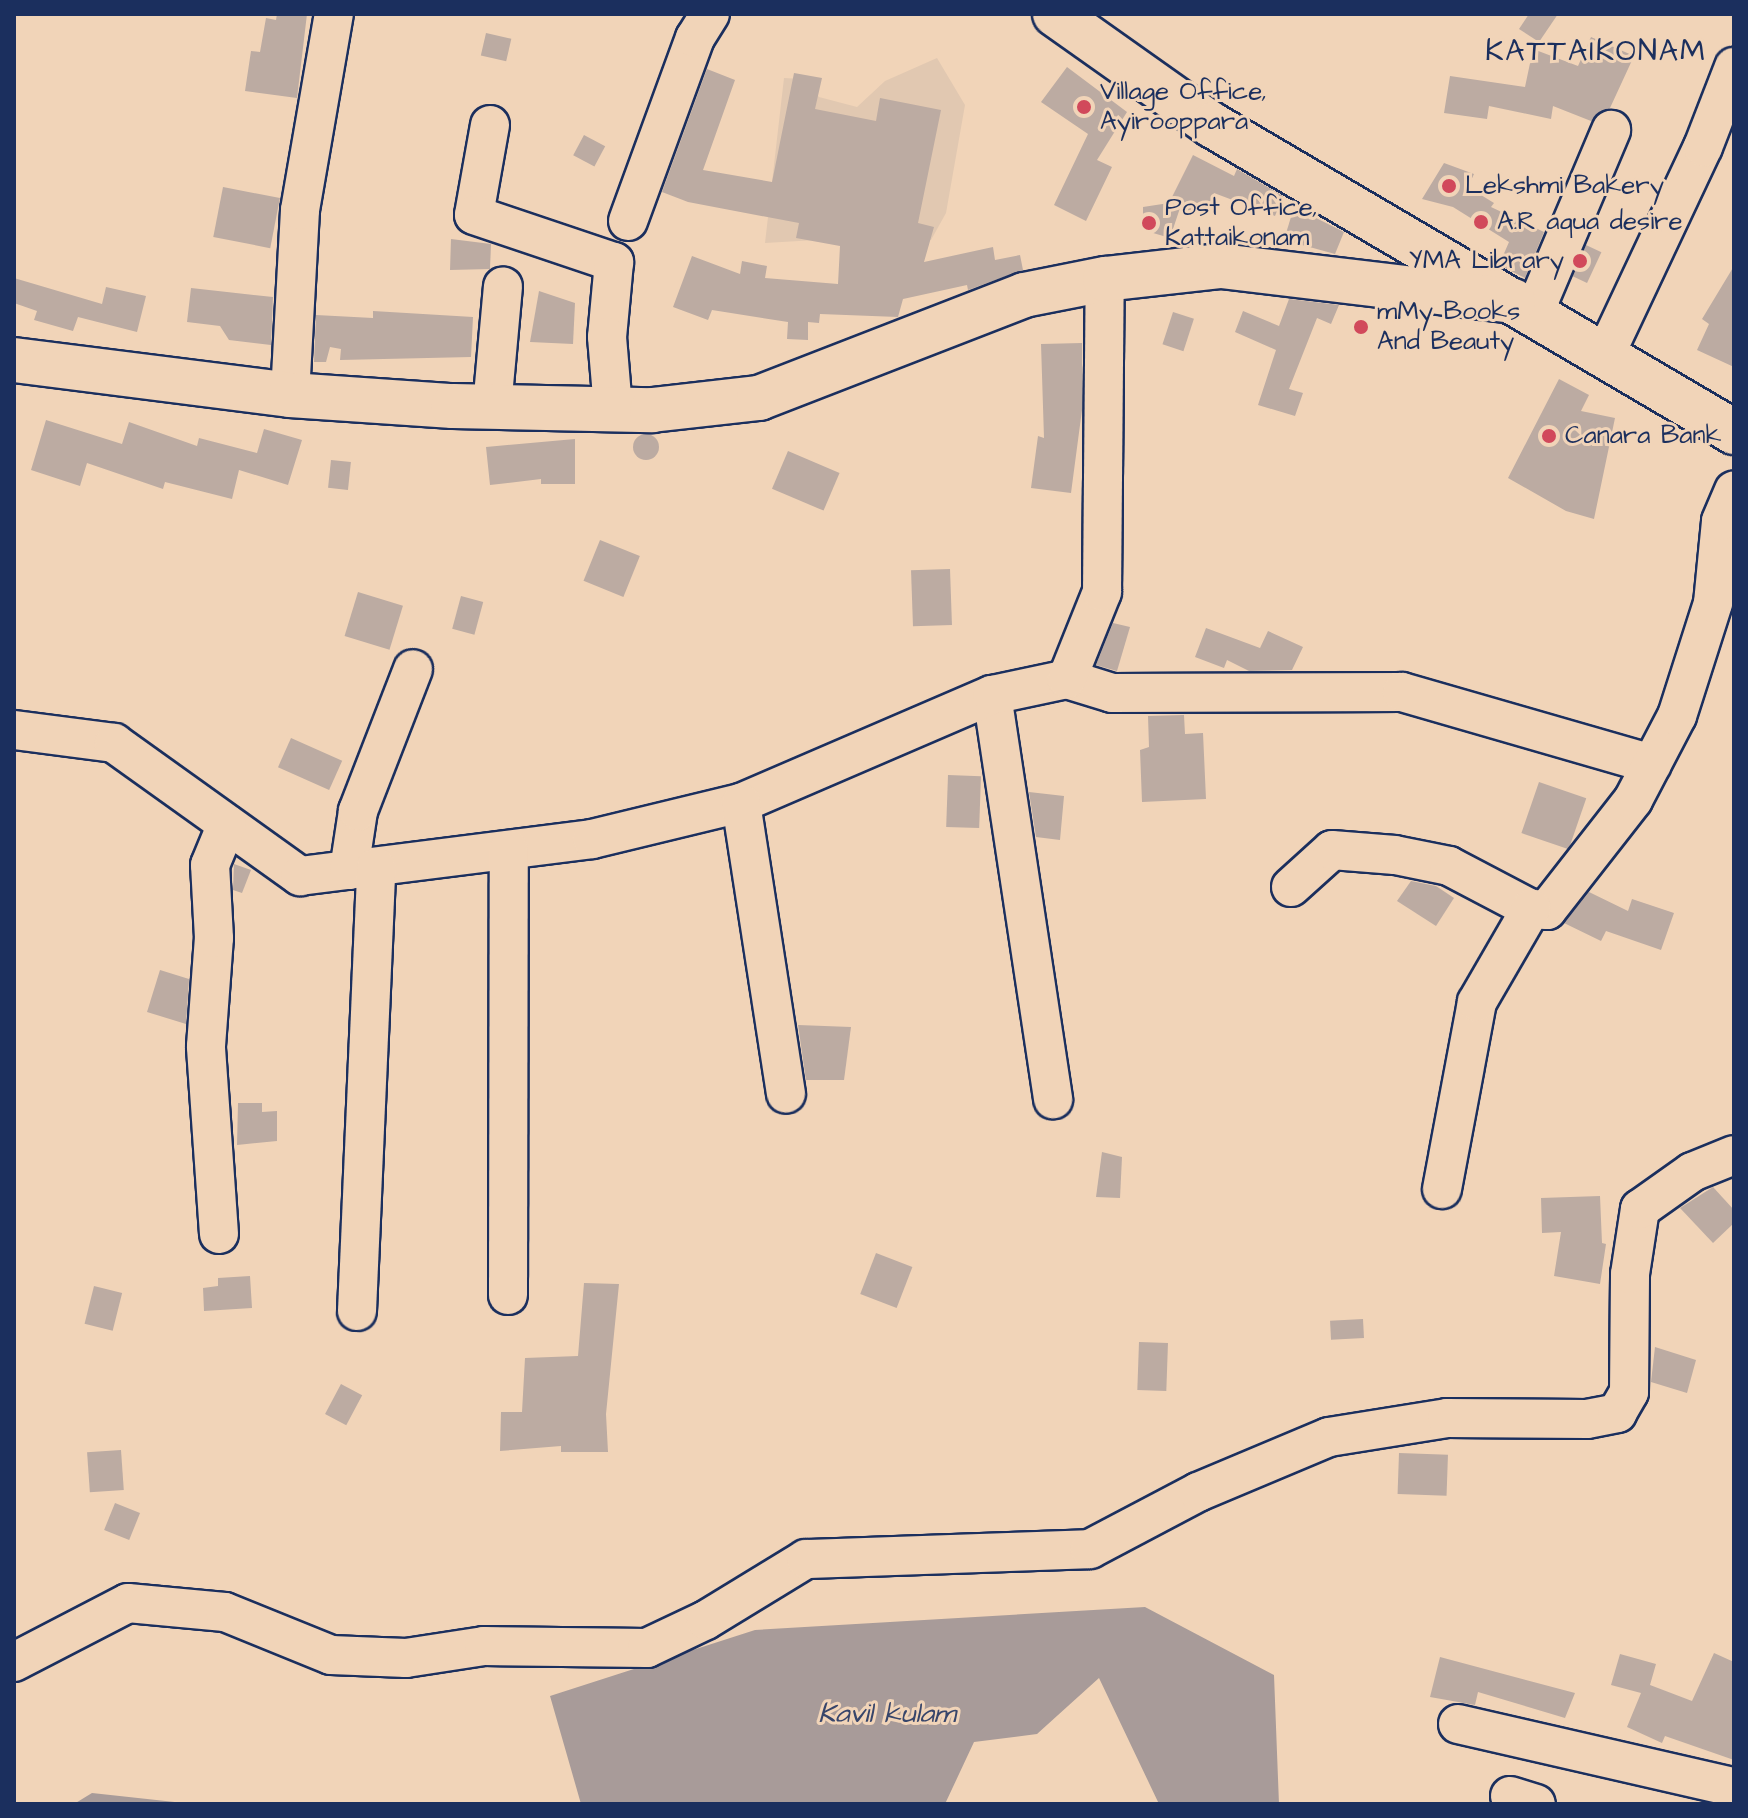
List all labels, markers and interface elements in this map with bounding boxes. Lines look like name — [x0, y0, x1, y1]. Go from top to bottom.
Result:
district label: KATTAIKONAM — [1485, 33, 1707, 69]
place label: Village Office, Ayirooppara — [1100, 76, 1267, 138]
marker: Village Office, Ayirooppara — [1075, 98, 1093, 116]
place label: Lekshmi Bakery — [1465, 170, 1664, 202]
marker: Lekshmi Bakery — [1440, 177, 1458, 195]
place label: Post Office, Kattaikonam — [1165, 192, 1318, 254]
place label: A.R aqua desire — [1497, 206, 1682, 238]
marker: A.R aqua desire — [1472, 213, 1490, 231]
marker: Post Office, Kattaikonam — [1140, 214, 1158, 232]
place label: YMA Library — [1409, 245, 1564, 277]
marker: YMA Library — [1571, 252, 1589, 270]
place label: mMy Books And Beauty — [1377, 296, 1520, 358]
marker: mMy Books And Beauty — [1352, 318, 1370, 336]
place label: Canara Bank — [1565, 420, 1722, 452]
marker: Canara Bank — [1540, 427, 1558, 445]
water label: Kavil kulam — [818, 1697, 956, 1731]

